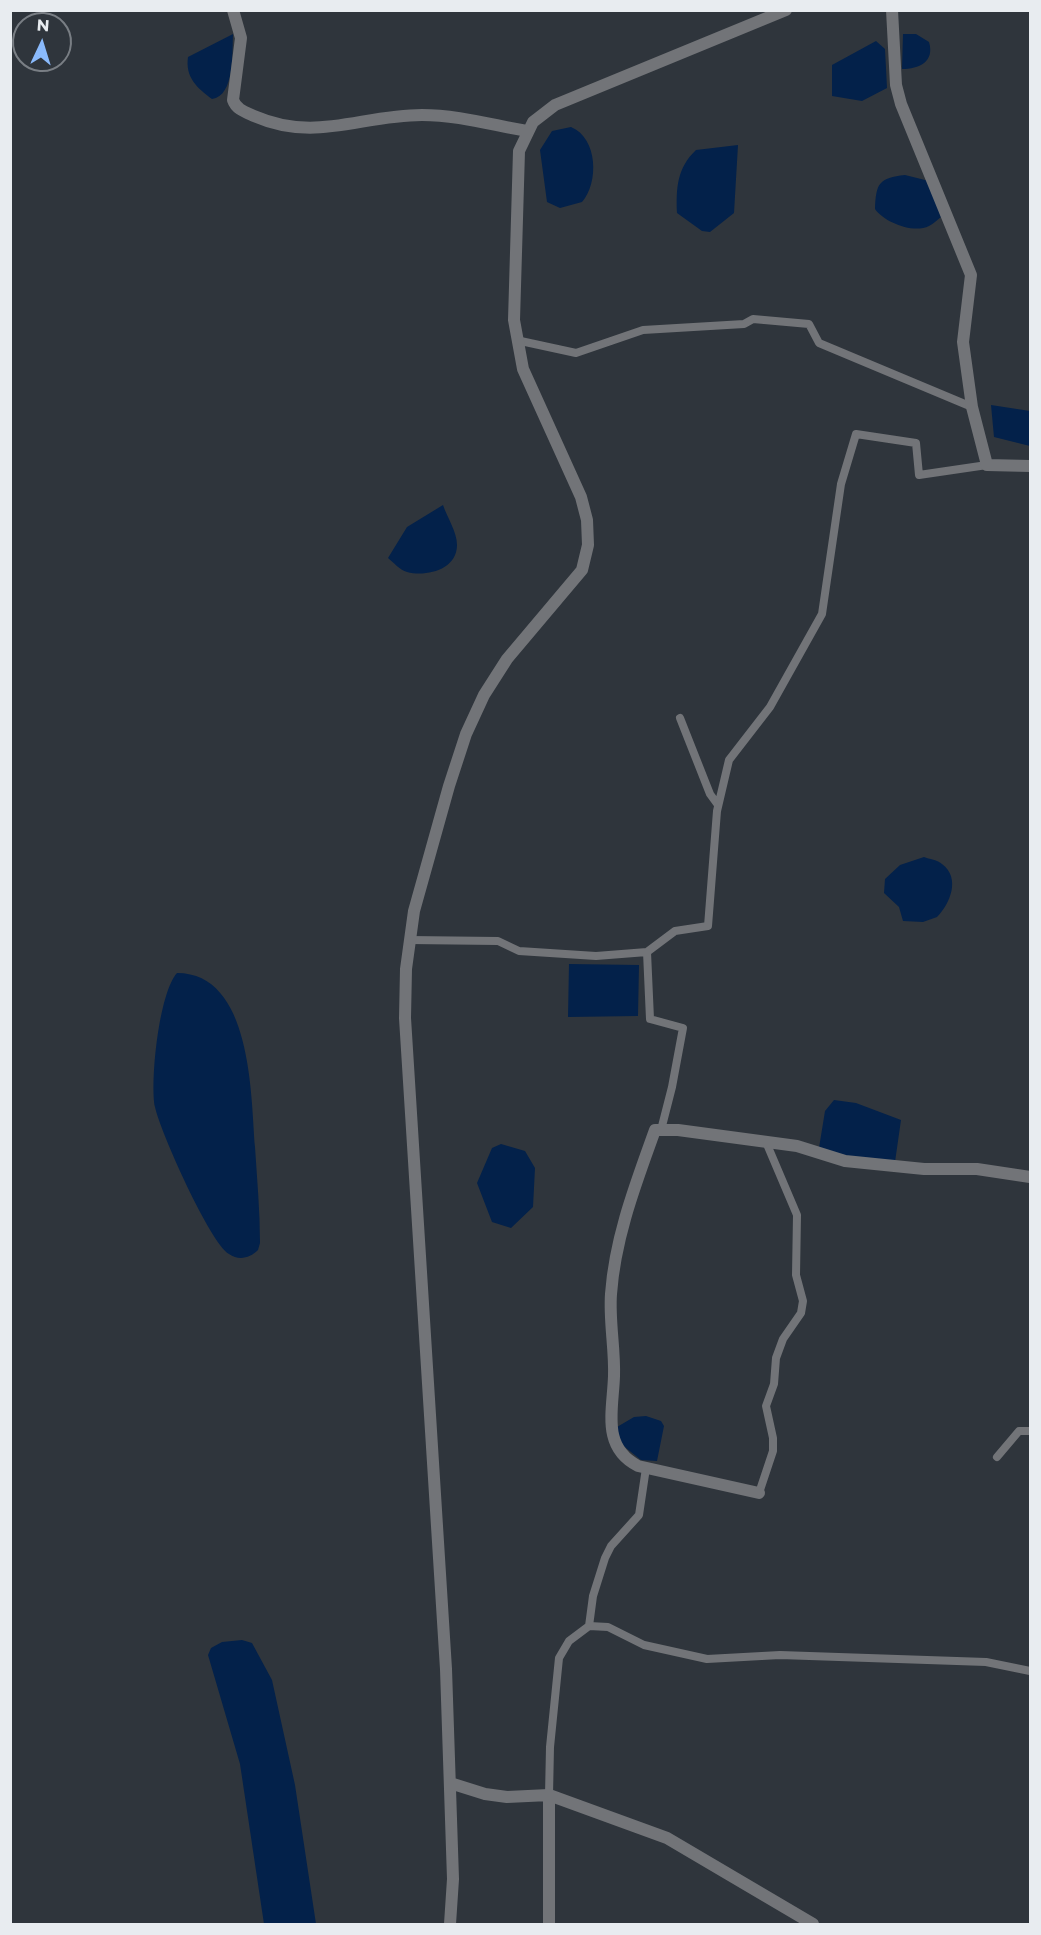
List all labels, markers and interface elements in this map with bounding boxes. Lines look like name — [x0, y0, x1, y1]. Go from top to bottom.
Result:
north arrow — [12, 12, 72, 72]
text: N — [36, 16, 50, 35]

